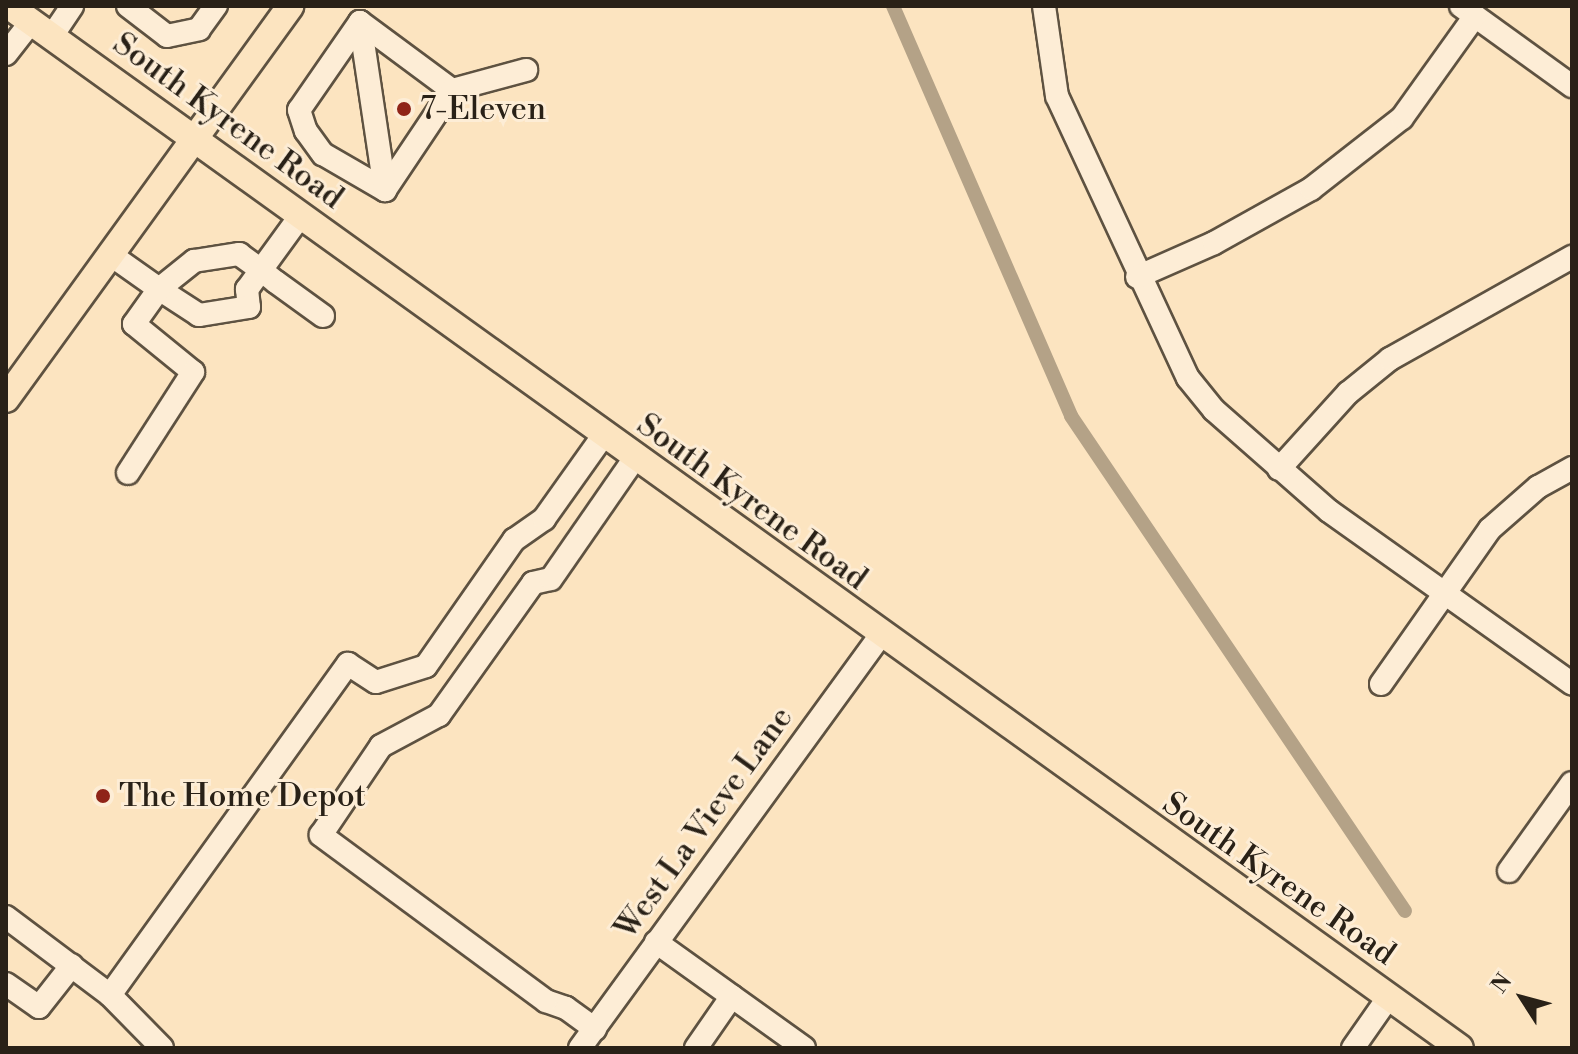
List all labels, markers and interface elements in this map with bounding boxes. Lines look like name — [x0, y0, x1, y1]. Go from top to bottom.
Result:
street label: South Kyrene Road — [105, 25, 351, 217]
place label: 7-Eleven — [420, 90, 546, 128]
marker: 7-Eleven — [395, 100, 413, 118]
street label: South Kyrene Road — [629, 406, 875, 598]
street label: West La Vieve Lane — [607, 699, 801, 947]
place label: The Home Depot — [119, 777, 366, 815]
street label: South Kyrene Road — [1155, 784, 1403, 974]
marker: The Home Depot — [94, 787, 112, 805]
north arrow — [1482, 958, 1562, 1038]
text: N — [1486, 969, 1518, 999]

